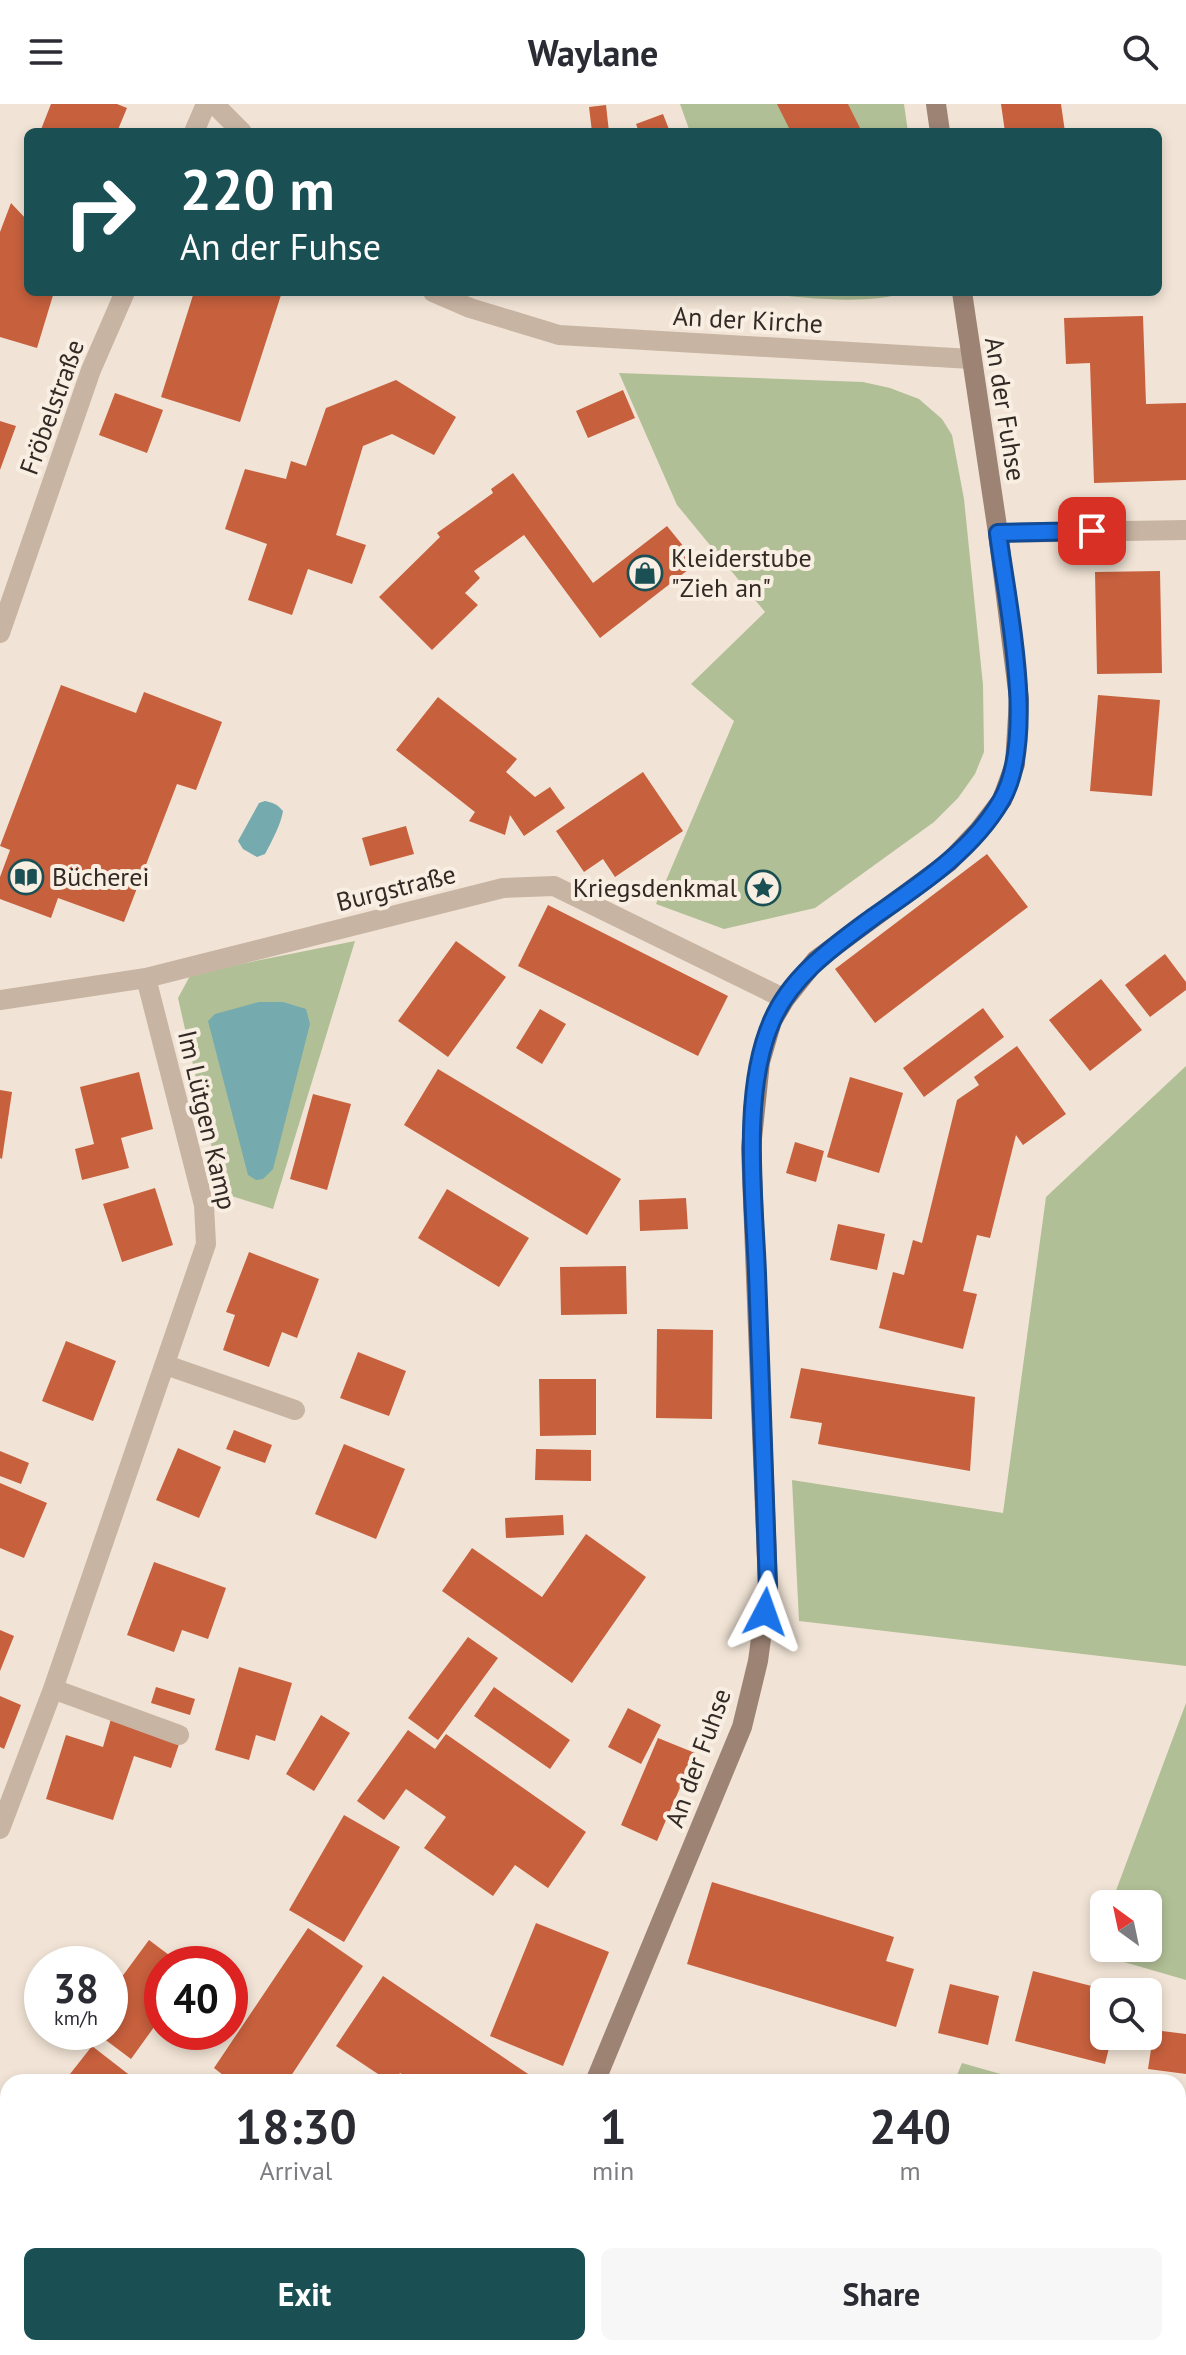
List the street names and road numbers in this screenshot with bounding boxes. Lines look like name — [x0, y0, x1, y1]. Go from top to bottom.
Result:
street label: An der Kirche — [672, 299, 824, 340]
street label: Fröbelstraße — [12, 335, 91, 479]
street label: An der Fuhse — [978, 335, 1033, 483]
street label: Burgstraße — [333, 857, 459, 918]
street label: Im Lütgen Kamp — [171, 1027, 244, 1213]
street label: An der Fuhse — [657, 1684, 738, 1832]

